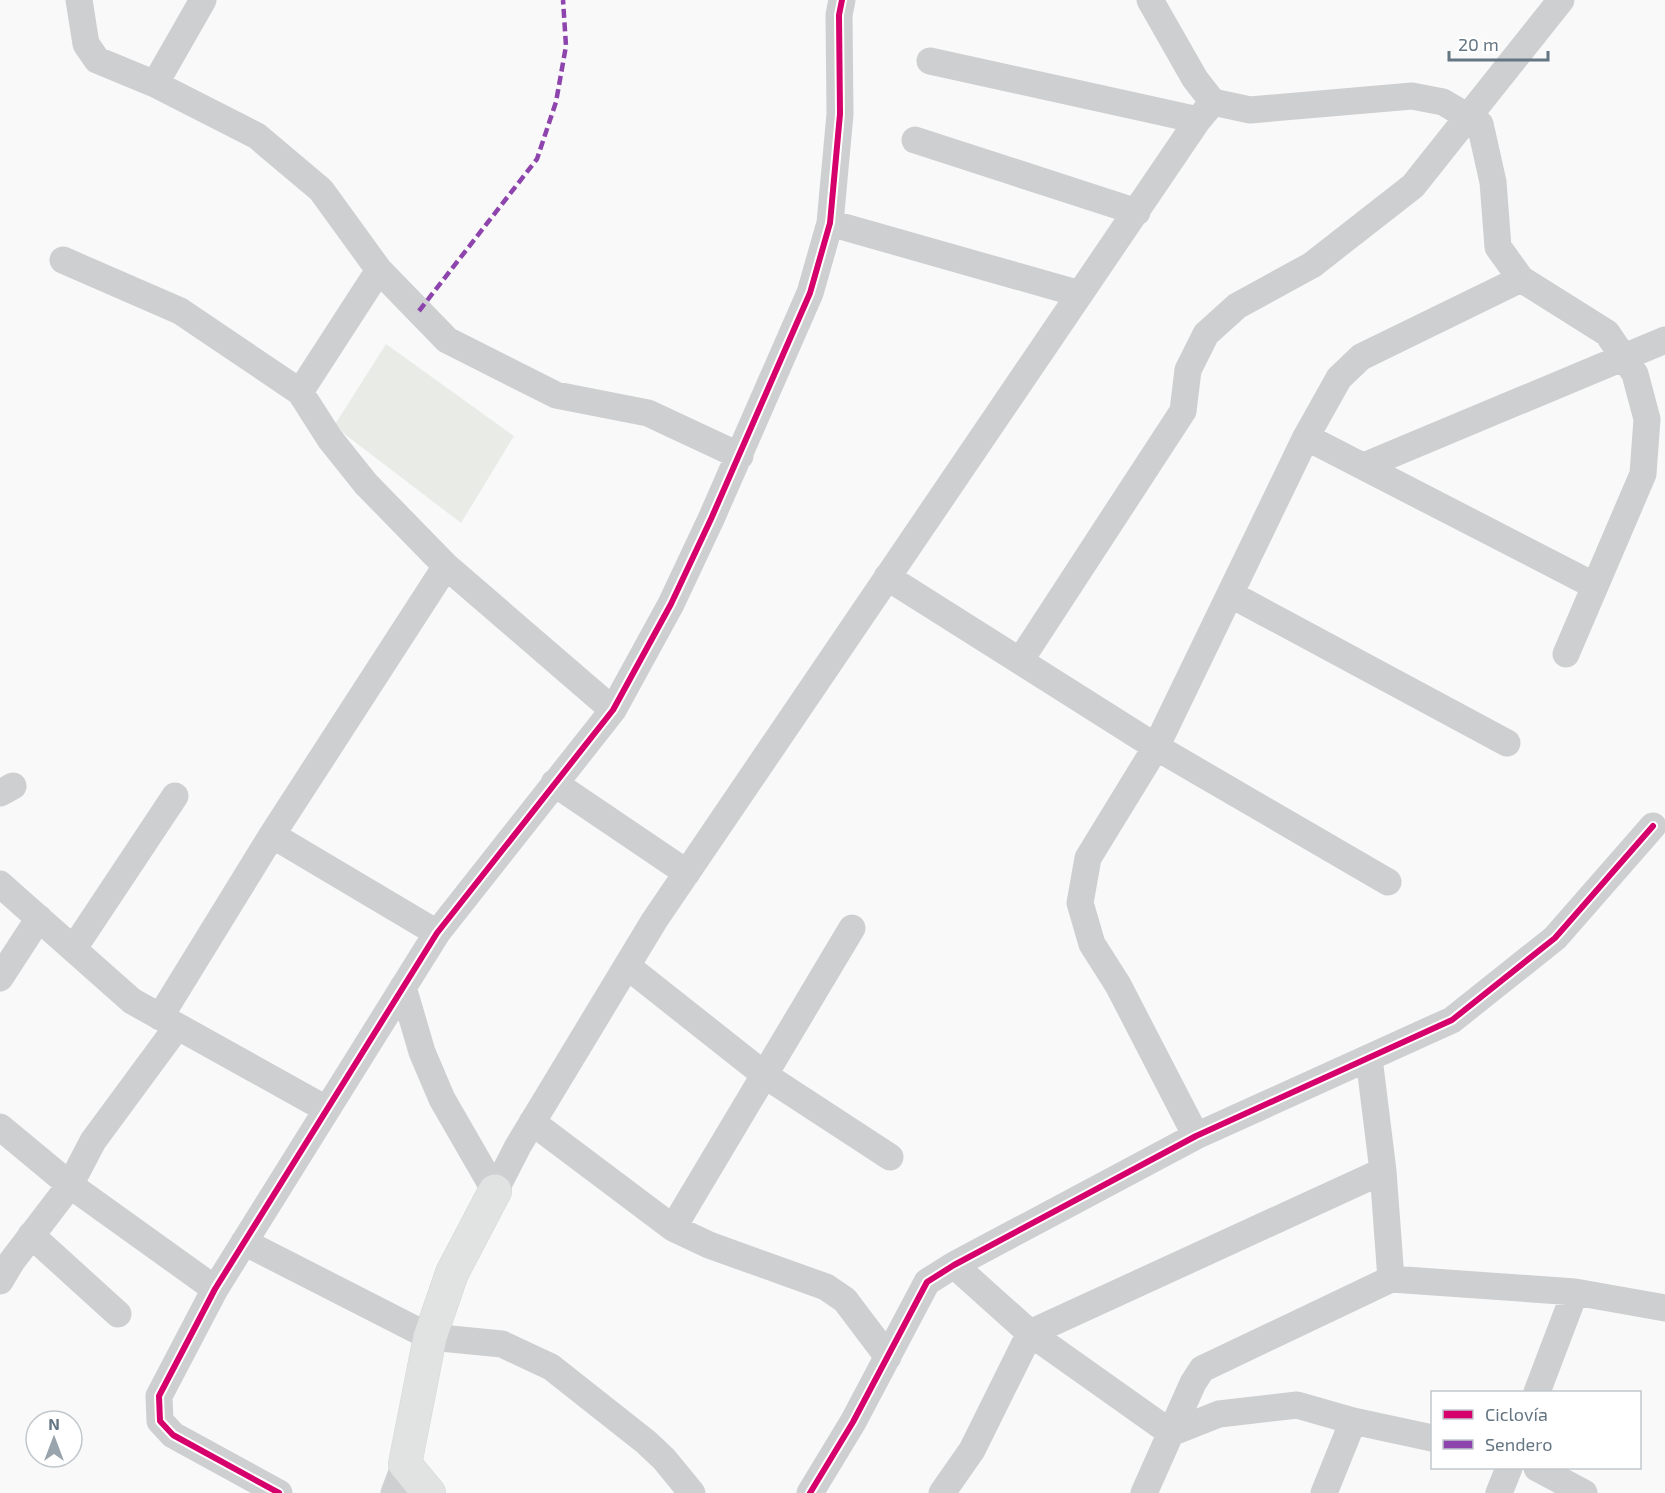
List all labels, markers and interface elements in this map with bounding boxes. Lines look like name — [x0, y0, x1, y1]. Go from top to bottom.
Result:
scale bar — [1449, 24, 1548, 62]
text: 20 m — [1458, 33, 1499, 55]
legend — [1431, 1391, 1641, 1469]
text: Ciclovía — [1485, 1403, 1548, 1425]
north arrow — [24, 1409, 84, 1469]
text: N — [48, 1414, 60, 1433]
text: Sendero — [1485, 1433, 1552, 1455]

